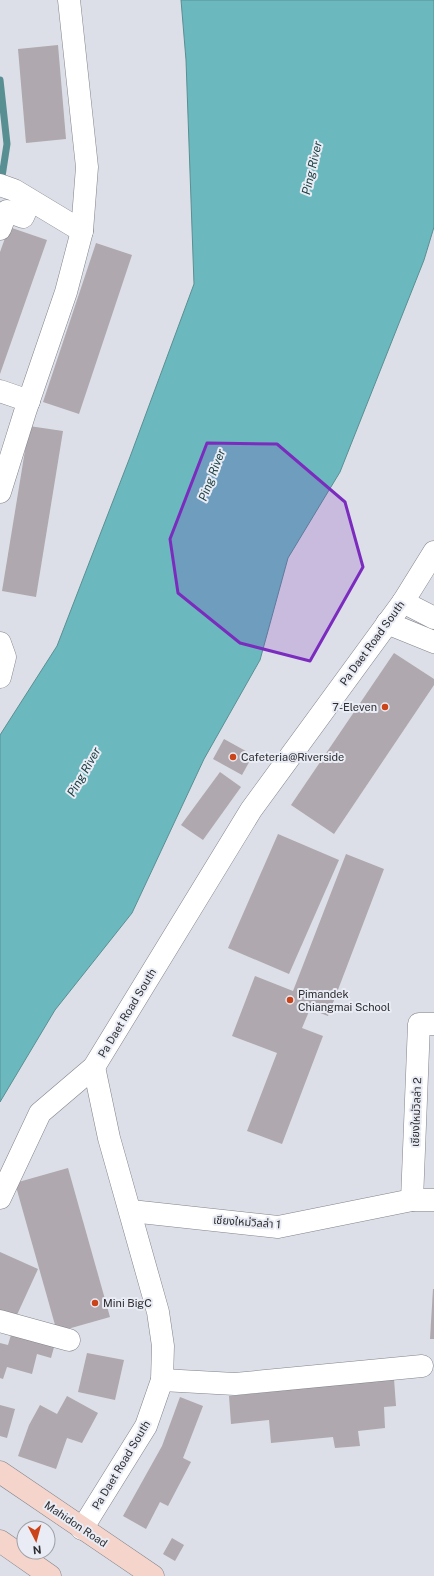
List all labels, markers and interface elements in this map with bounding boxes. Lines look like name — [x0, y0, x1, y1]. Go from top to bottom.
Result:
water label: Ping River — [299, 139, 325, 196]
water label: Ping River — [196, 447, 228, 503]
street label: Pa Daet Road South — [337, 598, 407, 688]
place label: 7-Eleven — [332, 701, 377, 713]
marker: 7-Eleven — [380, 702, 390, 712]
water label: Ping River — [64, 744, 104, 799]
place label: Cafeteria@Riverside — [241, 751, 344, 763]
marker: Cafeteria@Riverside — [228, 752, 238, 762]
street label: Pa Daet Road South — [96, 966, 158, 1060]
place label: Pimandek Chiangmai School — [298, 988, 390, 1013]
marker: Pimandek Chiangmai School — [285, 995, 295, 1005]
street label: เชียงใหม่วิลล่า 2 — [409, 1077, 423, 1147]
street label: เชียงใหม่วิลล่า 1 — [213, 1214, 281, 1230]
place label: Mini BigC — [103, 1297, 152, 1309]
marker: Mini BigC — [90, 1298, 100, 1308]
street label: Pa Daet Road South — [90, 1418, 152, 1512]
street label: Mahidon Road — [43, 1499, 109, 1549]
north arrow — [16, 1520, 56, 1560]
text: N — [32, 1544, 42, 1556]

